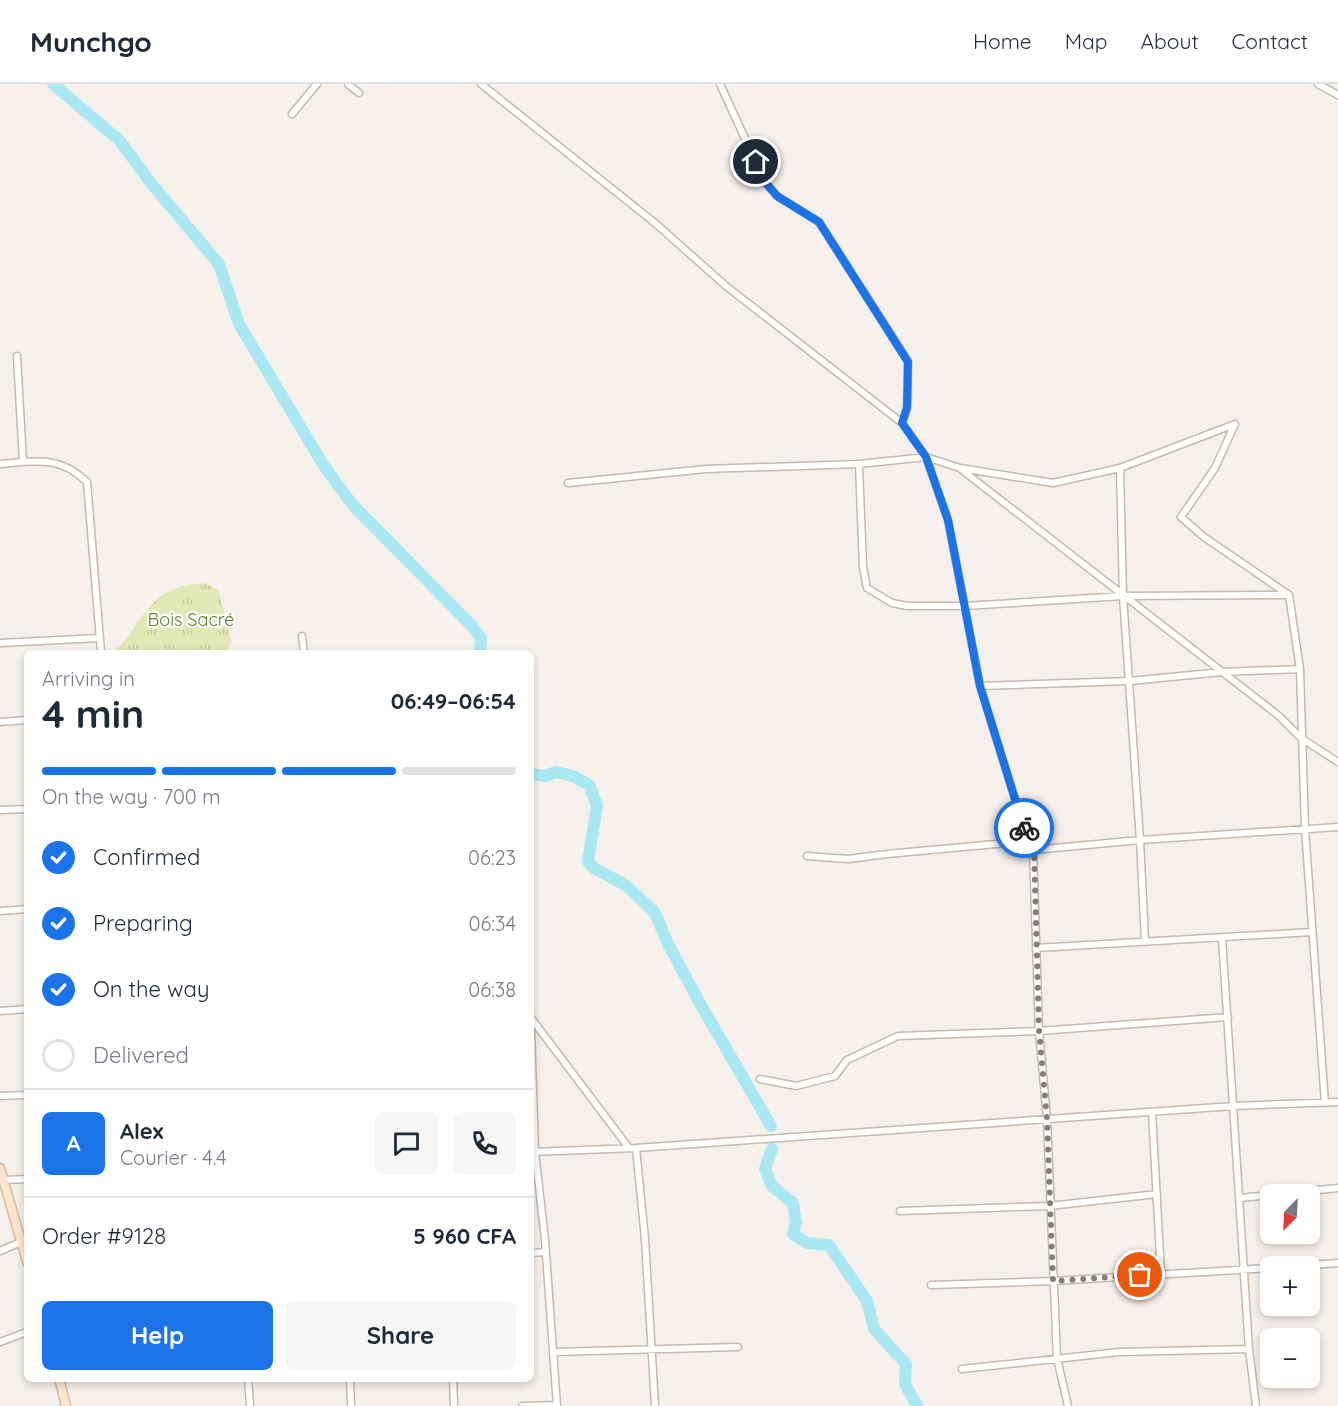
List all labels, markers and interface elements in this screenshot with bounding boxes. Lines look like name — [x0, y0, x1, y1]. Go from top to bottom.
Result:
text: Munchgo — [30, 24, 152, 59]
text: Home — [973, 28, 1032, 54]
text: Map — [1065, 28, 1108, 54]
text: About — [1141, 28, 1199, 54]
text: Contact — [1232, 28, 1308, 54]
pin — [730, 136, 781, 187]
icon: home — [739, 145, 772, 178]
park label: Bois Sacré — [148, 608, 234, 631]
text: Arriving in — [42, 666, 135, 691]
text: 06:49–06:54 — [391, 687, 516, 715]
text: 4 min — [42, 689, 144, 738]
text: On the way · 700 m — [42, 784, 220, 809]
courier — [994, 798, 1054, 858]
icon: bike — [1008, 812, 1041, 845]
icon: check — [42, 841, 75, 874]
text: Confirmed — [93, 843, 200, 871]
text: 06:23 — [468, 845, 516, 870]
icon: check — [42, 907, 75, 940]
text: Preparing — [93, 909, 193, 937]
text: 06:34 — [469, 911, 516, 936]
icon: check — [42, 973, 75, 1006]
text: On the way — [93, 975, 209, 1003]
text: 06:38 — [468, 977, 516, 1002]
text: Delivered — [93, 1041, 189, 1069]
button: chat — [375, 1112, 438, 1175]
button: phone — [453, 1112, 516, 1175]
text: Alex — [120, 1117, 163, 1145]
text: A — [66, 1129, 81, 1157]
text: Courier · 4.4 — [120, 1145, 226, 1170]
north arrow — [1260, 1184, 1320, 1244]
map controls — [1260, 1184, 1320, 1388]
text: Order #9128 — [42, 1222, 166, 1250]
text: 5 960 CFA — [413, 1222, 516, 1250]
pin — [1114, 1249, 1165, 1300]
button: + — [1260, 1256, 1320, 1316]
icon: bag — [1123, 1258, 1156, 1291]
button: Help — [42, 1301, 273, 1370]
button: Share — [285, 1301, 516, 1370]
button: − — [1260, 1328, 1320, 1388]

